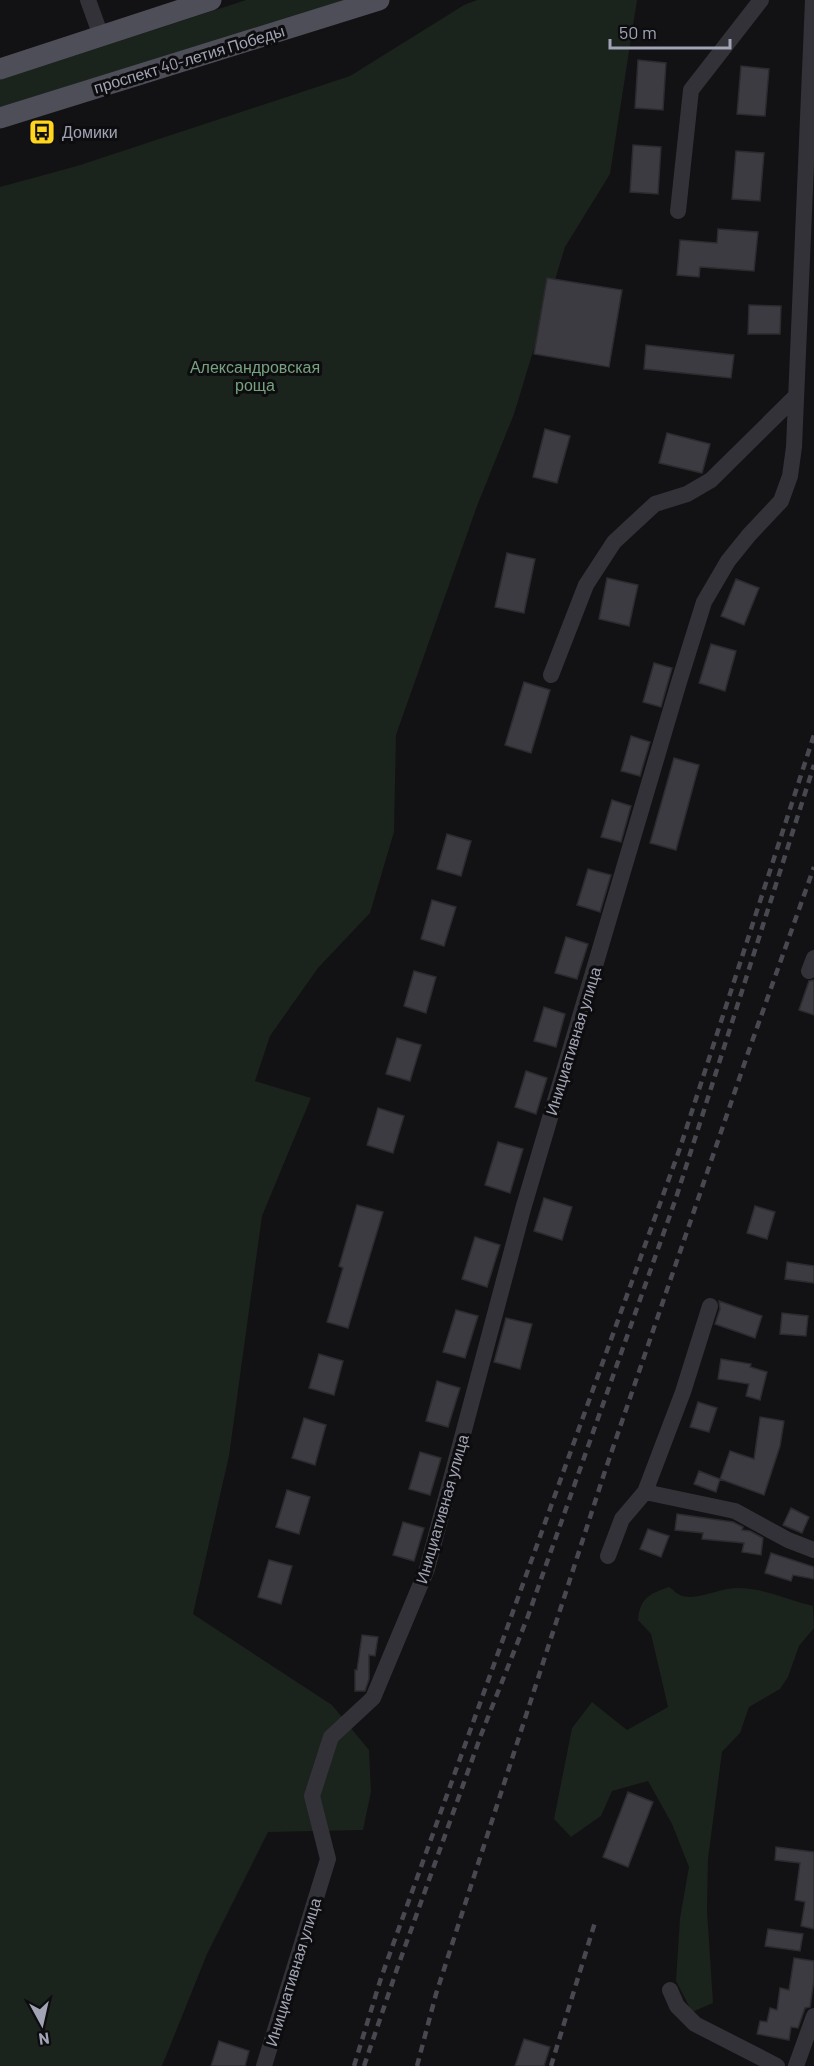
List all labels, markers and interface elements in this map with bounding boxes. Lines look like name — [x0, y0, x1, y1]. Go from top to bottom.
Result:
scale bar — [610, 12, 730, 50]
street label: проспект 40-летия Победы — [91, 20, 287, 97]
text: 50 m — [619, 21, 657, 43]
bus stop icon: Домики — [27, 117, 57, 147]
place label: Домики — [62, 122, 118, 141]
park label: Александровская роща — [190, 357, 320, 394]
street label: Инициативная улица — [541, 964, 604, 1117]
street label: Инициативная улица — [411, 1432, 472, 1586]
street label: Инициативная улица — [261, 1895, 324, 2048]
north arrow — [12, 1994, 72, 2054]
text: N — [38, 2029, 51, 2049]

